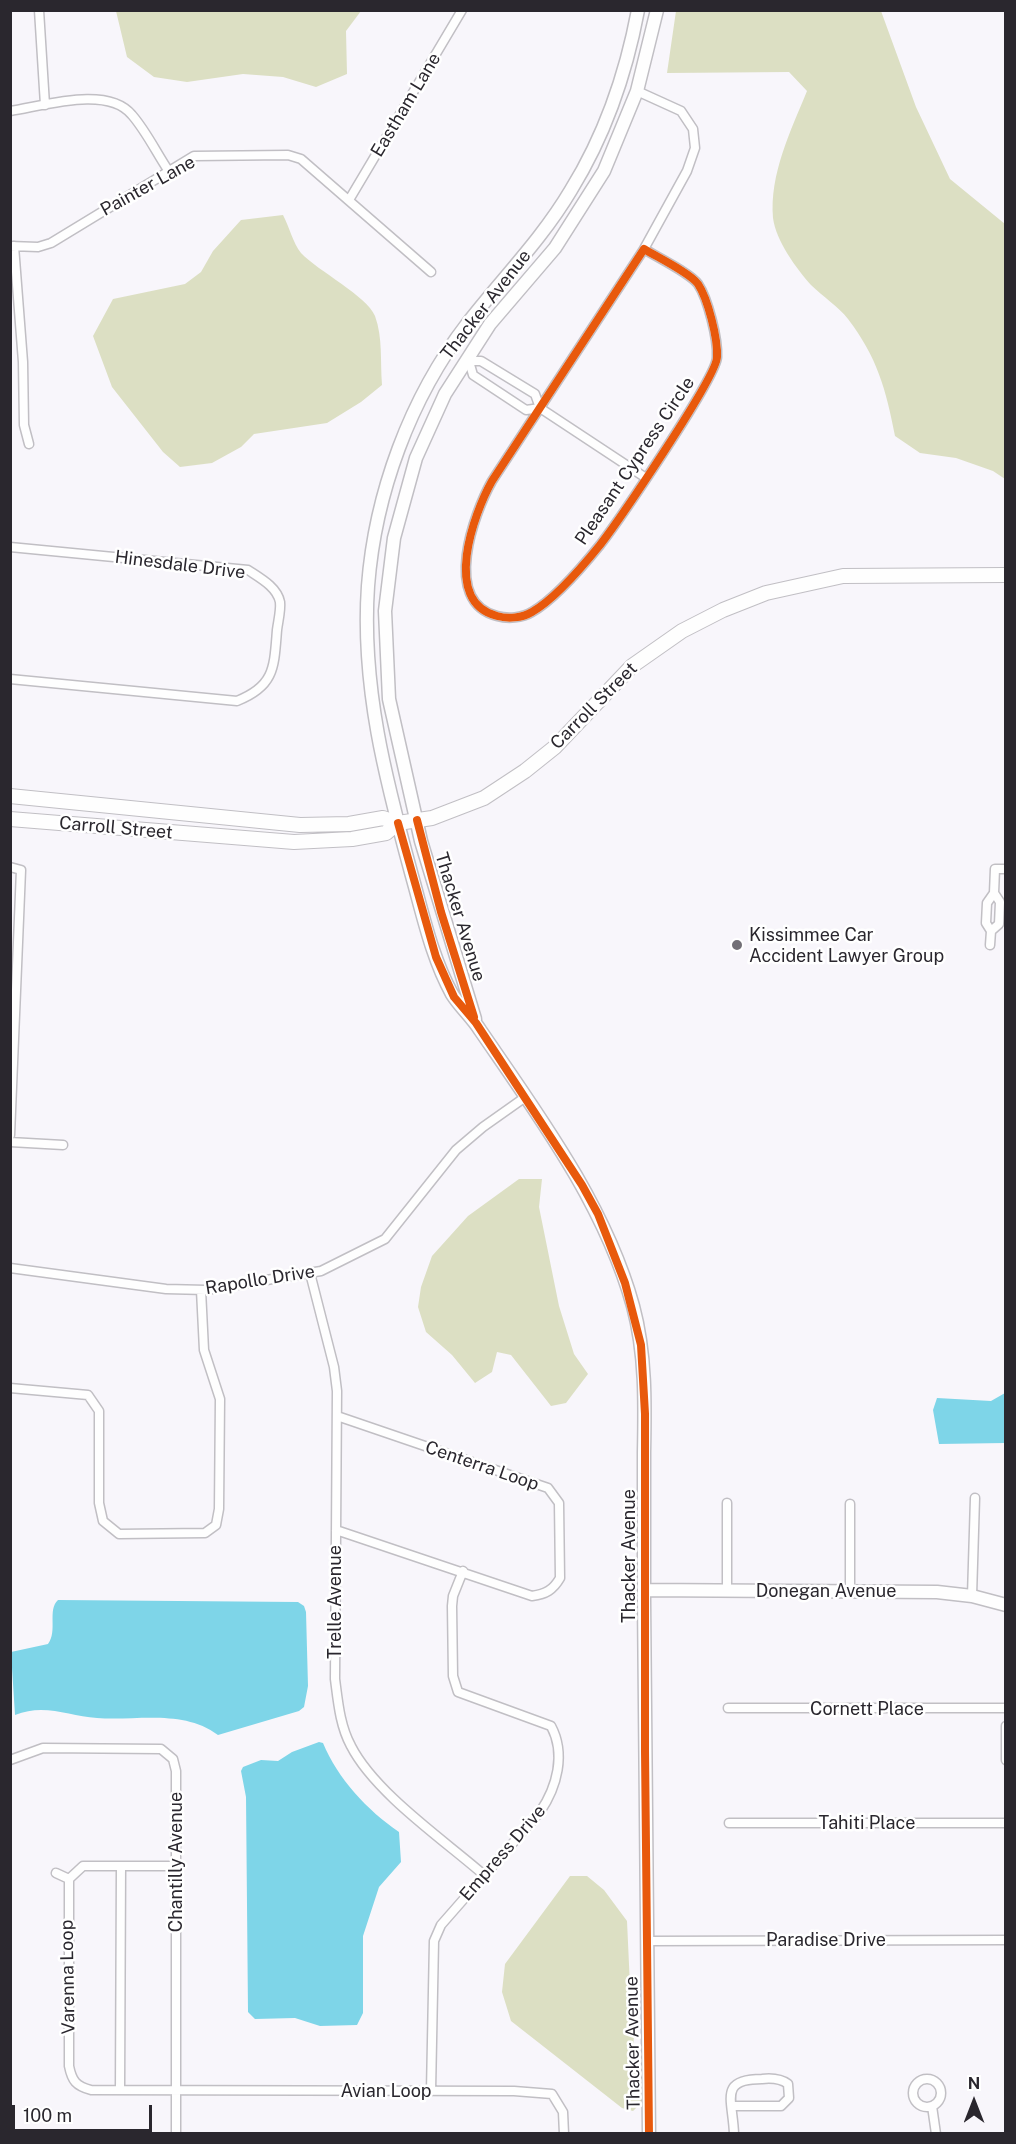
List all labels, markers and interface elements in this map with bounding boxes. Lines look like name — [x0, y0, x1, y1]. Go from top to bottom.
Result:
street label: Eastham Lane — [366, 49, 446, 161]
street label: Painter Lane — [97, 151, 199, 221]
street label: Thacker Avenue — [436, 246, 536, 364]
street label: Pleasant Cypress Circle — [571, 373, 699, 549]
street label: Hinesdale Drive — [114, 546, 246, 584]
street label: Carroll Street — [546, 658, 642, 754]
street label: Carroll Street — [58, 812, 174, 844]
street label: Thacker Avenue — [430, 850, 490, 984]
place label: Kissimmee Car Accident Lawyer Group — [749, 924, 944, 966]
marker: Kissimmee Car Accident Lawyer Group — [730, 938, 744, 952]
street label: Rapollo Drive — [204, 1261, 316, 1299]
street label: Centerra Loop — [422, 1436, 542, 1496]
street label: Thacker Avenue — [618, 1489, 640, 1623]
street label: Trelle Avenue — [324, 1545, 346, 1659]
street label: Donegan Avenue — [756, 1580, 896, 1602]
street label: Cornett Place — [810, 1698, 924, 1720]
street label: Chantilly Avenue — [165, 1792, 187, 1932]
street label: Empress Drive — [456, 1801, 550, 1905]
street label: Tahiti Place — [819, 1812, 915, 1834]
street label: Varenna Loop — [56, 1920, 80, 2034]
street label: Paradise Drive — [766, 1929, 886, 1951]
street label: Thacker Avenue — [621, 1976, 645, 2110]
north arrow — [944, 2072, 1004, 2132]
text: N — [968, 2074, 980, 2093]
street label: Avian Loop — [340, 2080, 432, 2102]
scale bar — [15, 2093, 154, 2131]
text: 100 m — [23, 2105, 72, 2126]

